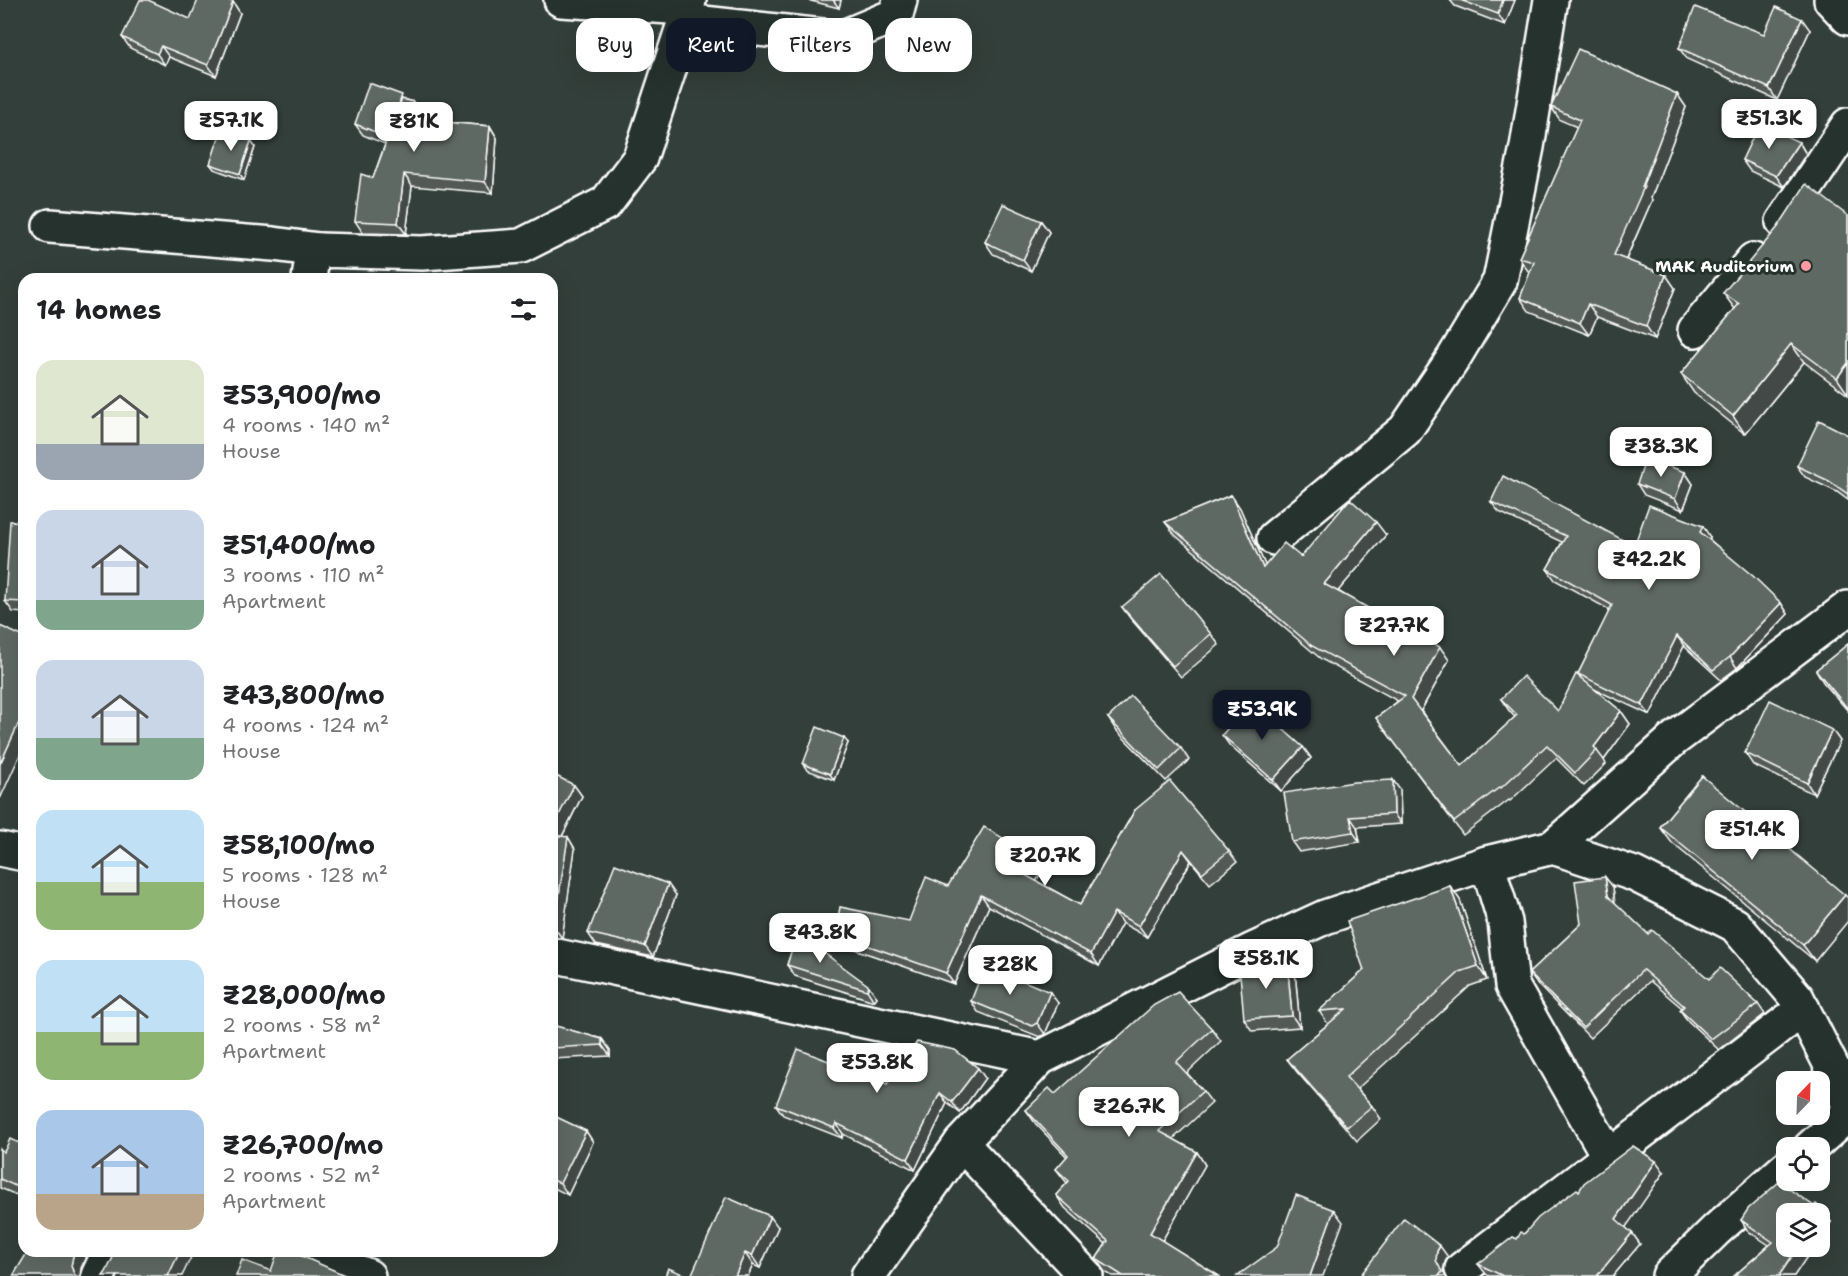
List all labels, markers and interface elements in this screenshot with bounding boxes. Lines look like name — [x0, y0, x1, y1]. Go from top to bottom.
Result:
chip: Buy — [576, 18, 654, 72]
chip: Rent — [666, 18, 756, 72]
chip: Filters — [768, 18, 873, 72]
chip: New — [885, 18, 972, 72]
pin: ₹51.3K — [1720, 99, 1818, 150]
pin: ₹57.1K — [182, 101, 280, 152]
pin: ₹81K — [378, 102, 450, 153]
text: ₹51.3K — [1735, 105, 1803, 131]
text: ₹57.1K — [198, 107, 264, 133]
text: ₹81K — [389, 108, 439, 134]
place label: MAK Auditorium — [1655, 256, 1794, 277]
marker: MAK Auditorium — [1799, 259, 1813, 273]
text: 14 homes — [36, 292, 162, 327]
icon: filters — [507, 293, 540, 326]
text: ₹53,900/mo — [222, 377, 381, 412]
icon: home — [84, 384, 156, 456]
text: 4 rooms · 140 m² — [222, 412, 390, 438]
pin: ₹38.3K — [1612, 427, 1710, 478]
text: ₹38.3K — [1624, 433, 1698, 459]
text: House — [222, 438, 281, 464]
text: ₹51,400/mo — [222, 527, 376, 562]
icon: home — [84, 534, 156, 606]
pin: ₹42.2K — [1600, 540, 1698, 591]
text: ₹42.2K — [1612, 546, 1686, 572]
text: 3 rooms · 110 m² — [222, 562, 385, 588]
text: Apartment — [222, 588, 326, 614]
pin: ₹27.7K — [1345, 606, 1443, 657]
text: ₹27.7K — [1359, 612, 1429, 638]
text: ₹43,800/mo — [222, 677, 385, 712]
icon: home — [84, 684, 156, 756]
pin: ₹53.9K — [1213, 690, 1311, 741]
text: ₹53.9K — [1227, 696, 1297, 722]
text: 4 rooms · 124 m² — [222, 712, 389, 738]
text: House — [222, 738, 281, 764]
pin: ₹51.4K — [1703, 810, 1801, 861]
text: ₹51.4K — [1719, 816, 1785, 842]
text: ₹58,100/mo — [222, 827, 375, 862]
icon: home — [84, 834, 156, 906]
pin: ₹20.7K — [996, 836, 1094, 887]
text: ₹20.7K — [1009, 842, 1081, 868]
text: 5 rooms · 128 m² — [222, 862, 388, 888]
text: House — [222, 888, 281, 914]
pin: ₹43.8K — [771, 913, 869, 964]
text: ₹43.8K — [783, 919, 857, 945]
pin: ₹58.1K — [1217, 939, 1315, 990]
pin: ₹28K — [974, 945, 1046, 996]
text: ₹58.1K — [1233, 945, 1299, 971]
text: ₹28K — [982, 951, 1038, 977]
text: ₹28,000/mo — [222, 977, 386, 1012]
icon: home — [84, 984, 156, 1056]
text: 2 rooms · 58 m² — [222, 1012, 381, 1038]
text: Apartment — [222, 1038, 326, 1064]
pin: ₹53.8K — [828, 1043, 926, 1094]
text: ₹53.8K — [841, 1049, 913, 1075]
north arrow — [1776, 1071, 1830, 1125]
map controls — [1776, 1071, 1830, 1257]
pin: ₹26.7K — [1080, 1087, 1178, 1138]
text: ₹26.7K — [1093, 1093, 1165, 1119]
text: ₹26,700/mo — [222, 1127, 384, 1162]
icon: home — [84, 1134, 156, 1206]
button: locate — [1776, 1137, 1830, 1191]
text: 2 rooms · 52 m² — [222, 1162, 380, 1188]
text: Apartment — [222, 1188, 326, 1214]
button: layers — [1776, 1203, 1830, 1257]

